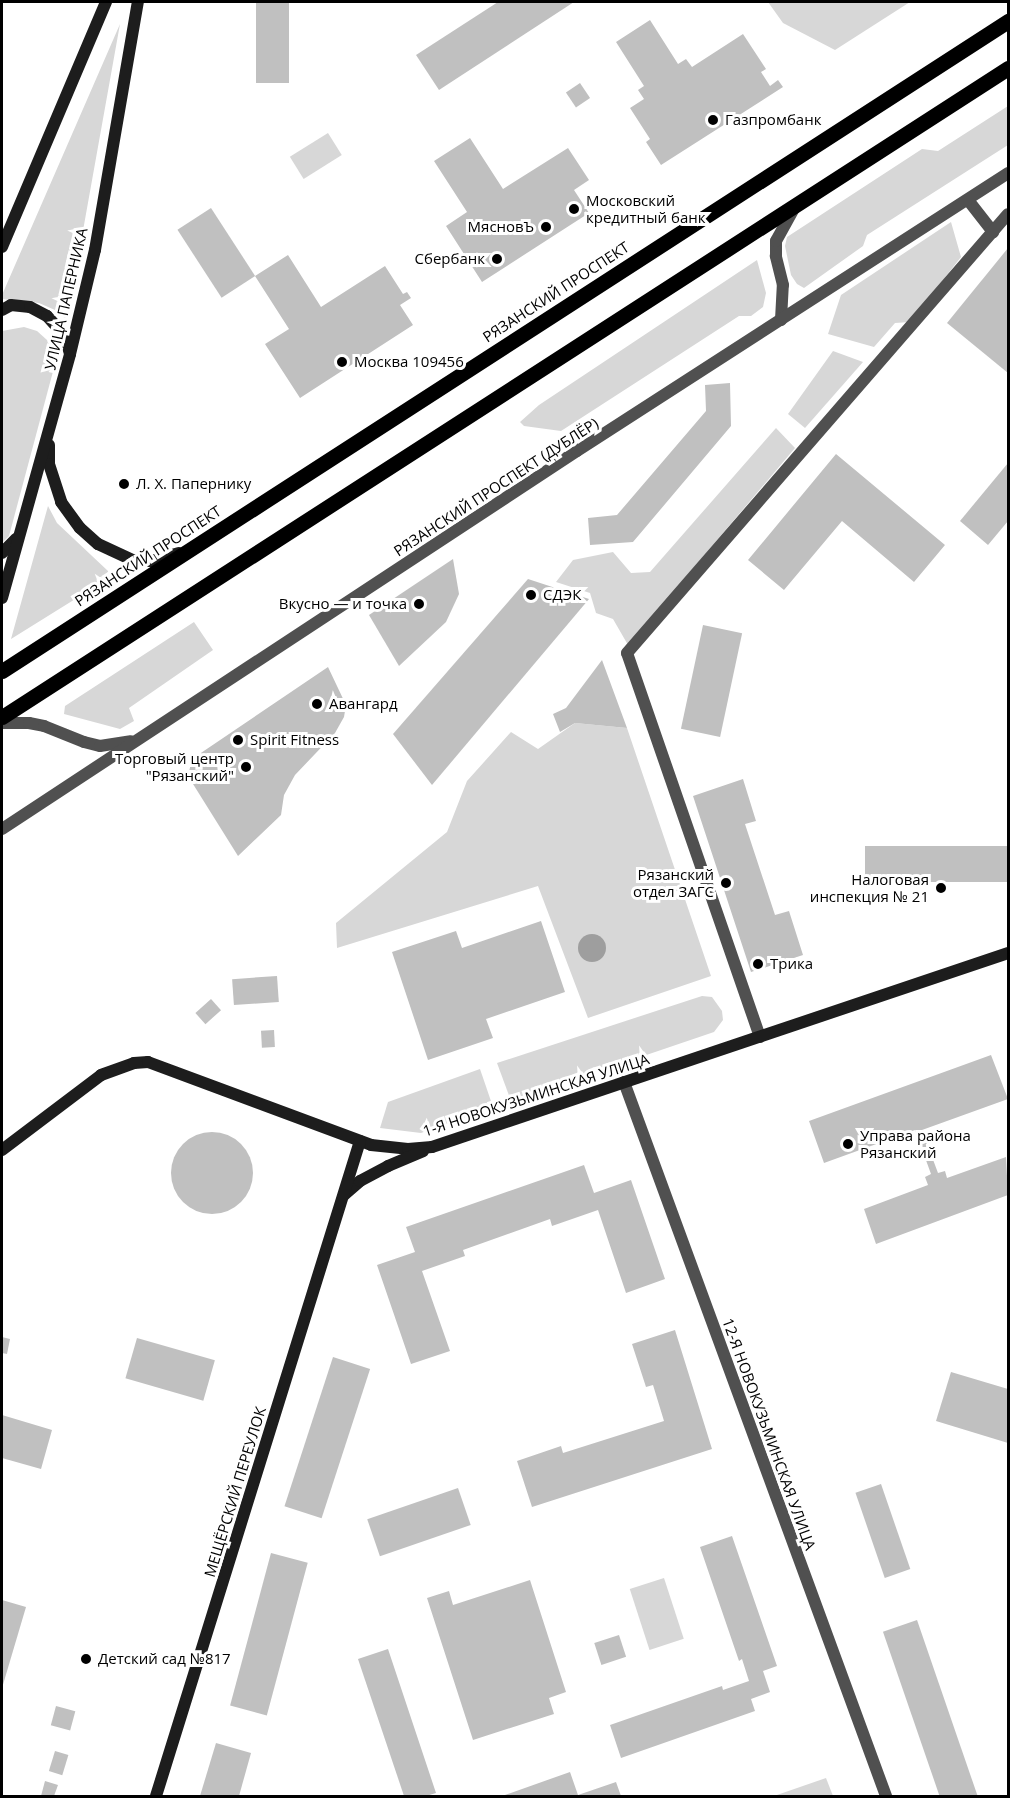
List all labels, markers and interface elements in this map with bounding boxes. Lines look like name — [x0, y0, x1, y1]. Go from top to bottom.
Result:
place label: Газпромбанк — [725, 111, 821, 129]
marker: Газпромбанк — [706, 113, 720, 127]
place label: Московский кредитный банк — [586, 191, 706, 226]
marker: Московский кредитный банк — [567, 202, 581, 216]
place label: МясновЪ — [468, 218, 534, 236]
marker: МясновЪ — [539, 220, 553, 234]
street label: УЛИЦА ПАПЕРНИКА — [41, 226, 91, 372]
street label: РЯЗАНСКИЙ ПРОСПЕКТ — [479, 238, 633, 346]
place label: Сбербанк — [415, 250, 485, 268]
marker: Сбербанк — [490, 252, 504, 266]
place label: Москва 109456 — [354, 353, 464, 371]
marker: Москва 109456 — [335, 355, 349, 369]
street label: РЯЗАНСКИЙ ПРОСПЕКТ (ДУБЛЁР) — [390, 414, 602, 560]
place label: Л. Х. Папернику — [136, 475, 251, 493]
marker: Л. Х. Папернику — [117, 477, 131, 491]
street label: РЯЗАНСКИЙ ПРОСПЕКТ — [71, 502, 225, 610]
place label: СДЭК — [543, 586, 581, 604]
marker: СДЭК — [524, 588, 538, 602]
place label: Вкусно — и точка — [279, 595, 407, 613]
marker: Вкусно — и точка — [412, 597, 426, 611]
place label: Авангард — [329, 695, 398, 713]
marker: Авангард — [310, 697, 324, 711]
place label: Spirit Fitness — [250, 731, 339, 749]
marker: Spirit Fitness — [231, 733, 245, 747]
place label: Торговый центр "Рязанский" — [115, 749, 234, 784]
marker: Торговый центр "Рязанский" — [239, 760, 253, 774]
place label: Рязанский отдел ЗАГС — [633, 865, 714, 900]
place label: Налоговая инспекция № 21 — [810, 870, 929, 905]
marker: Рязанский отдел ЗАГС — [719, 876, 733, 890]
marker: Налоговая инспекция № 21 — [934, 881, 948, 895]
place label: Трика — [770, 955, 813, 973]
marker: Трика — [751, 957, 765, 971]
street label: 1-Я НОВОКУЗЬМИНСКАЯ УЛИЦА — [421, 1050, 651, 1140]
place label: Управа района Рязанский — [860, 1126, 971, 1161]
marker: Управа района Рязанский — [841, 1137, 855, 1151]
street label: 12-Я НОВОКУЗЬМИНСКАЯ УЛИЦА — [719, 1316, 819, 1552]
street label: МЕЩЁРСКИЙ ПЕРЕУЛОК — [200, 1405, 270, 1579]
place label: Детский сад №817 — [98, 1650, 231, 1668]
marker: Детский сад №817 — [79, 1652, 93, 1666]

